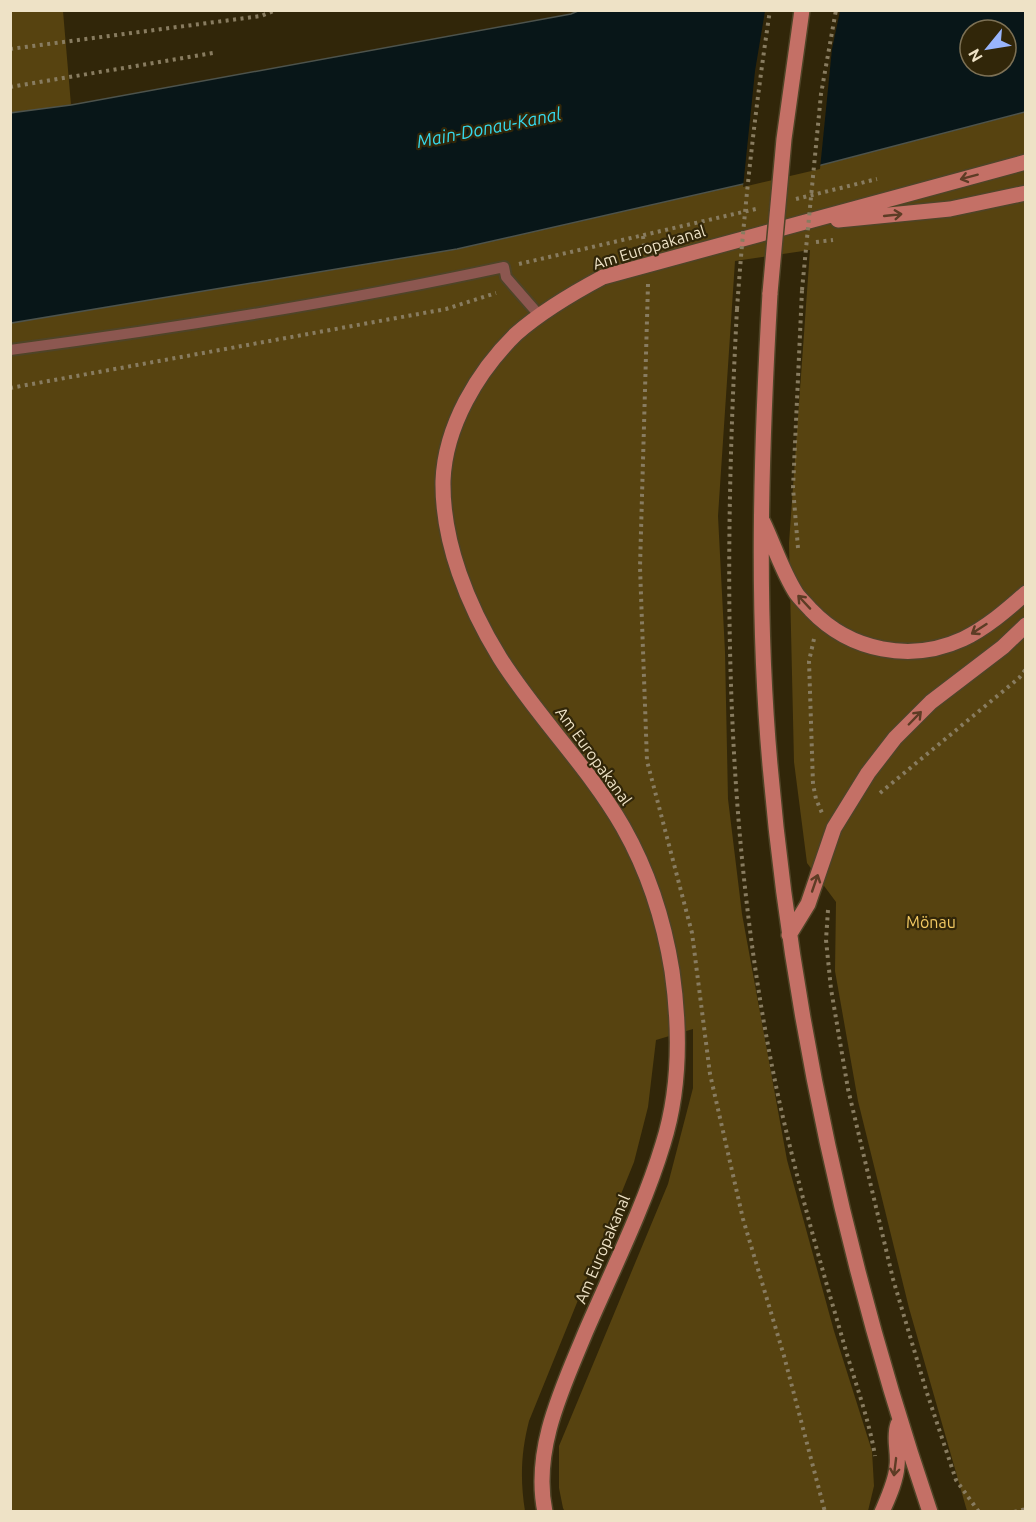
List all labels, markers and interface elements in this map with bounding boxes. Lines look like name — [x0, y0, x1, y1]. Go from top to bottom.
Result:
north arrow — [958, 18, 1018, 78]
text: N — [964, 46, 986, 65]
water label: Main-Donau-Kanal — [415, 103, 563, 151]
one-way arrow — [960, 172, 979, 183]
one-way arrow — [883, 209, 903, 220]
street label: Am Europakanal — [591, 221, 707, 273]
one-way arrow — [797, 595, 811, 610]
one-way arrow — [971, 622, 988, 635]
street label: Am Europakanal — [552, 703, 636, 809]
one-way arrow — [907, 710, 922, 725]
one-way arrow — [811, 874, 822, 893]
park label: Mönau — [906, 913, 956, 931]
street label: Am Europakanal — [571, 1192, 633, 1306]
one-way arrow — [890, 1457, 901, 1476]

